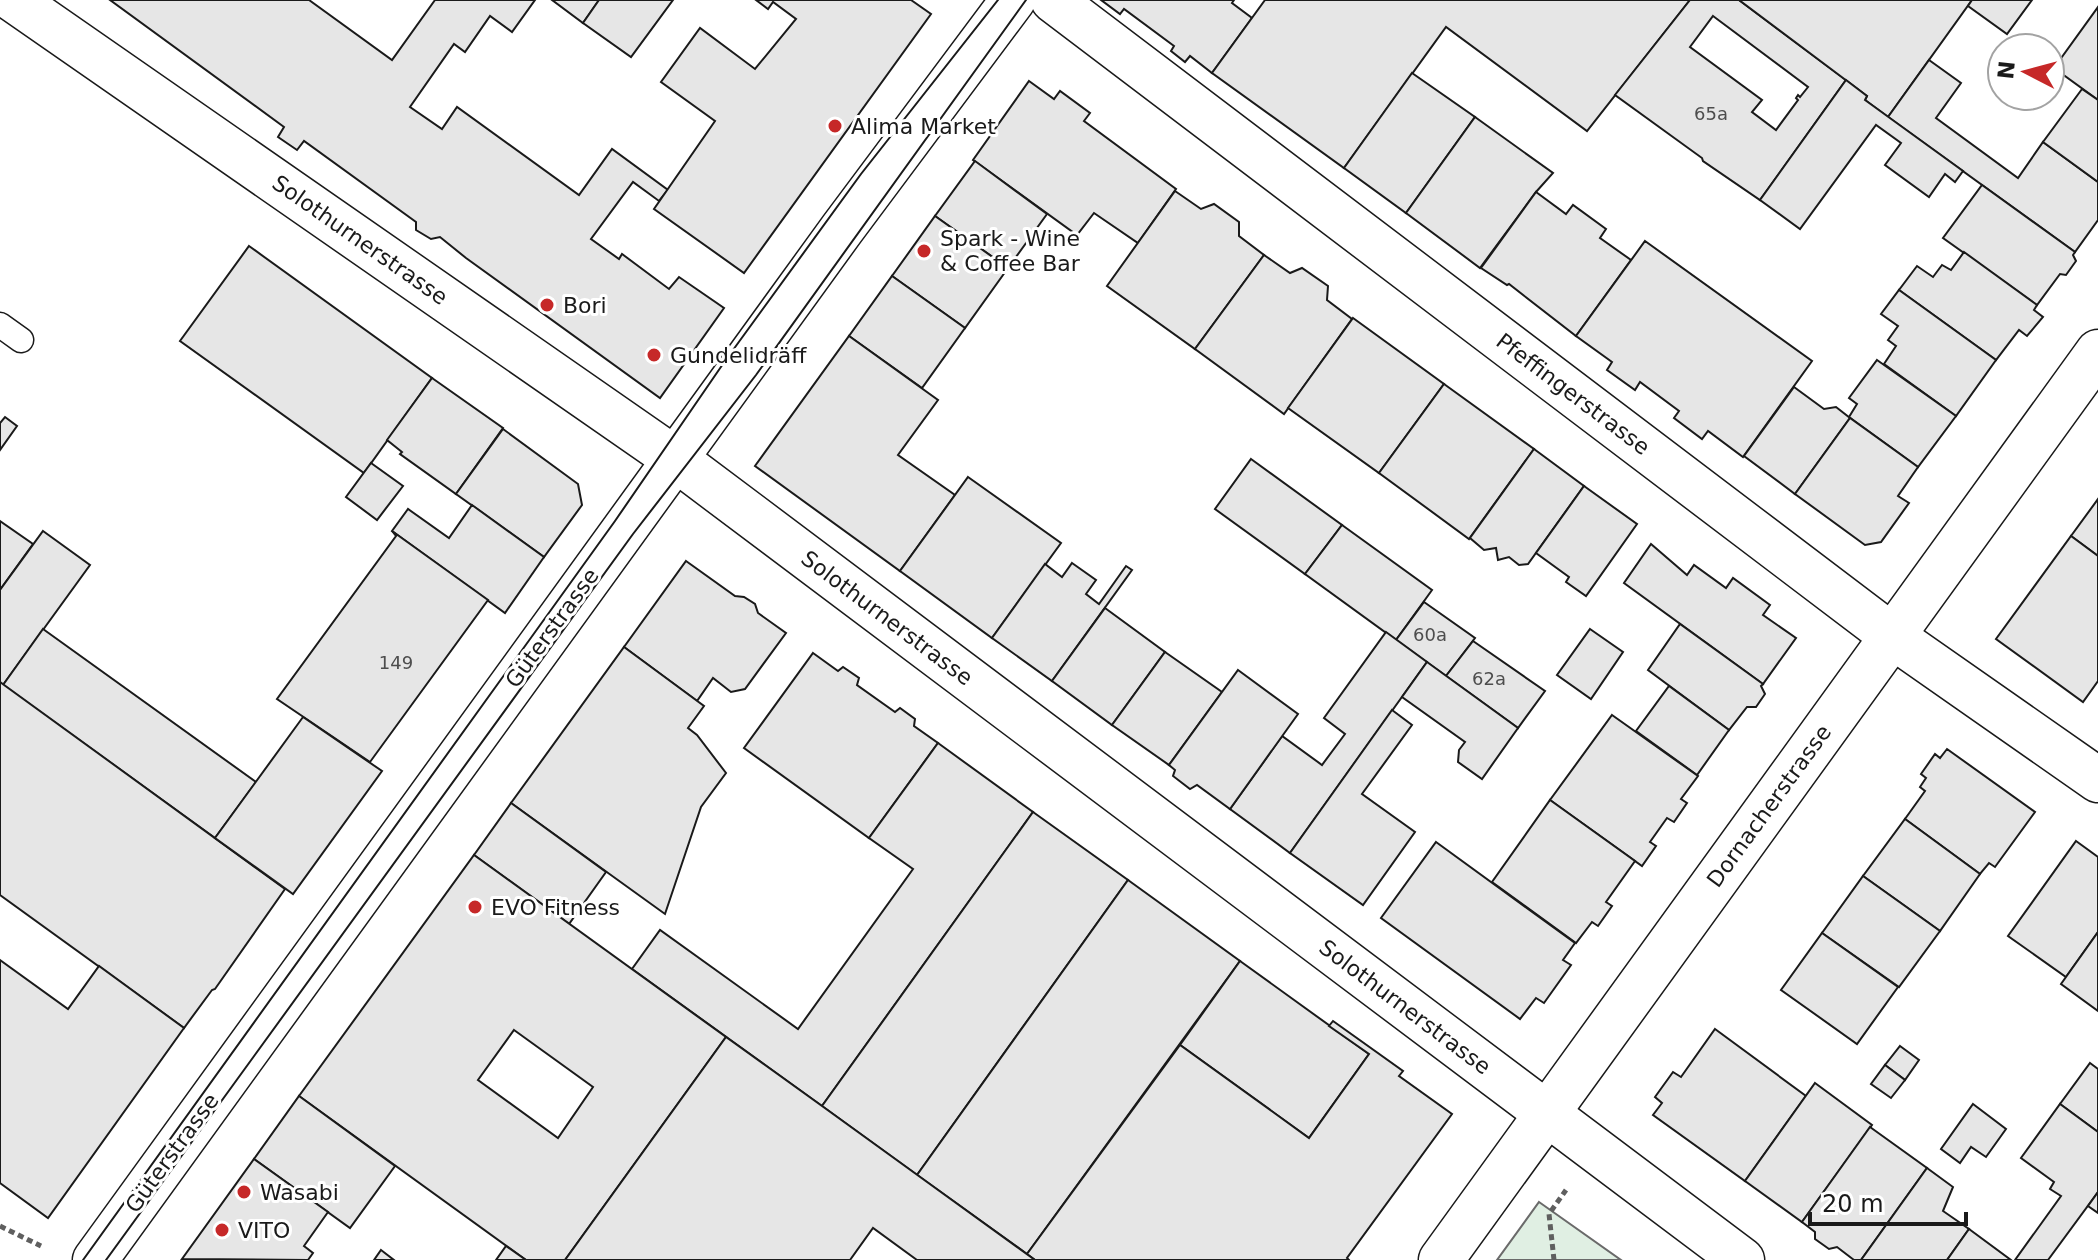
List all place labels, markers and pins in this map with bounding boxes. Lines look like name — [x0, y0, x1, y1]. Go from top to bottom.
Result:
place label: Alima Market — [851, 114, 996, 139]
marker: Alima Market — [826, 117, 844, 135]
place label: Spark - Wine & Coffee Bar — [940, 226, 1081, 276]
marker: Spark - Wine & Coffee Bar — [915, 242, 933, 260]
place label: Bori — [563, 293, 607, 318]
marker: Bori — [538, 296, 556, 314]
place label: Gundelidräff — [670, 343, 807, 368]
marker: Gundelidräff — [645, 346, 663, 364]
place label: EVO Fitness — [491, 895, 620, 920]
marker: EVO Fitness — [466, 898, 484, 916]
place label: Wasabi — [260, 1180, 339, 1205]
marker: Wasabi — [235, 1183, 253, 1201]
place label: VITO — [238, 1218, 290, 1243]
marker: VITO — [213, 1221, 231, 1239]

